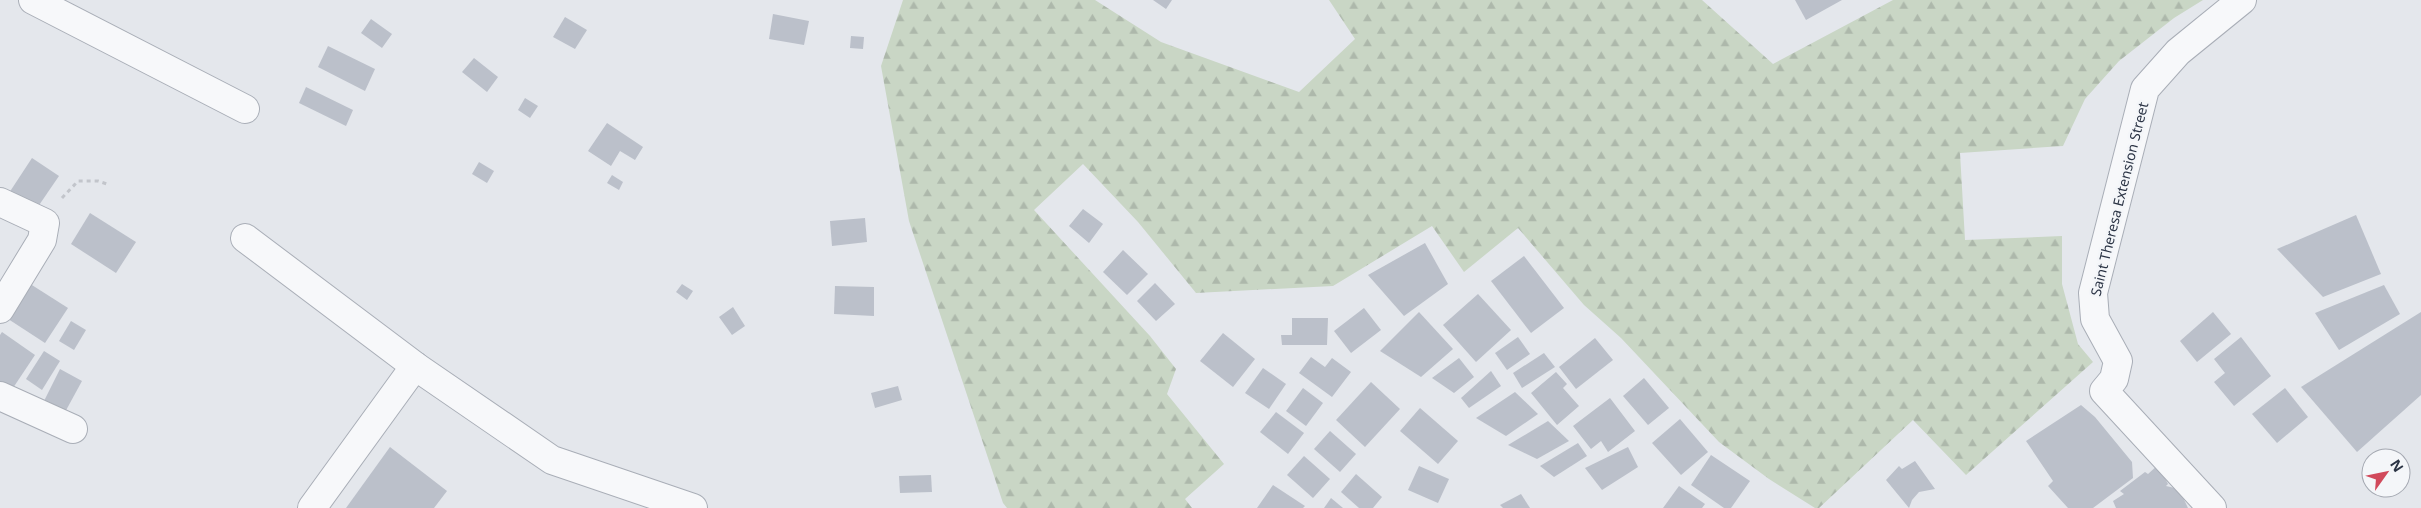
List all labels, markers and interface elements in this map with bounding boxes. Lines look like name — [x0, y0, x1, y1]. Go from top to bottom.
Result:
street label: Saint Theresa Extension Street — [2086, 100, 2152, 298]
north arrow — [2361, 448, 2411, 498]
text: N — [2386, 456, 2408, 476]

